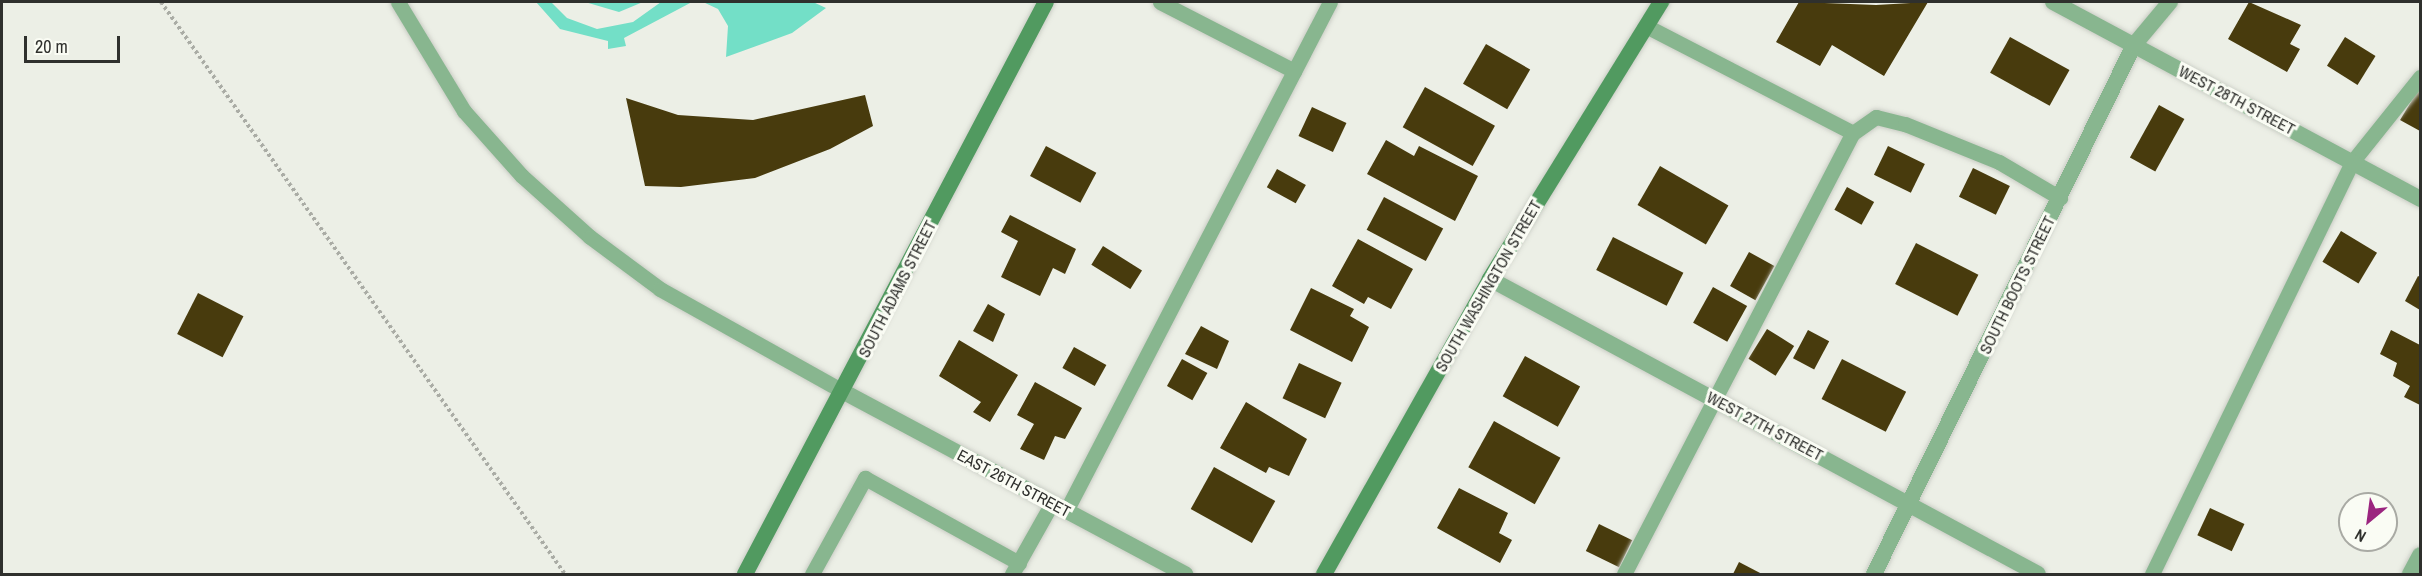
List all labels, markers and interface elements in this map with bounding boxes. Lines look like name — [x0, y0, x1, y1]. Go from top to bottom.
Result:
scale bar — [27, 24, 123, 62]
text: 20 m — [35, 34, 68, 59]
street label: WEST 28TH STREET — [2176, 61, 2298, 139]
street label: SOUTH WASHINGTON STREET — [1431, 197, 1545, 375]
street label: SOUTH BOOTS STREET — [1975, 213, 2059, 357]
street label: SOUTH ADAMS STREET — [854, 217, 940, 361]
street label: WEST 27TH STREET — [1704, 387, 1826, 465]
street label: EAST 26TH STREET — [954, 445, 1074, 521]
north arrow — [2338, 492, 2398, 552]
text: N — [2351, 524, 2370, 548]

